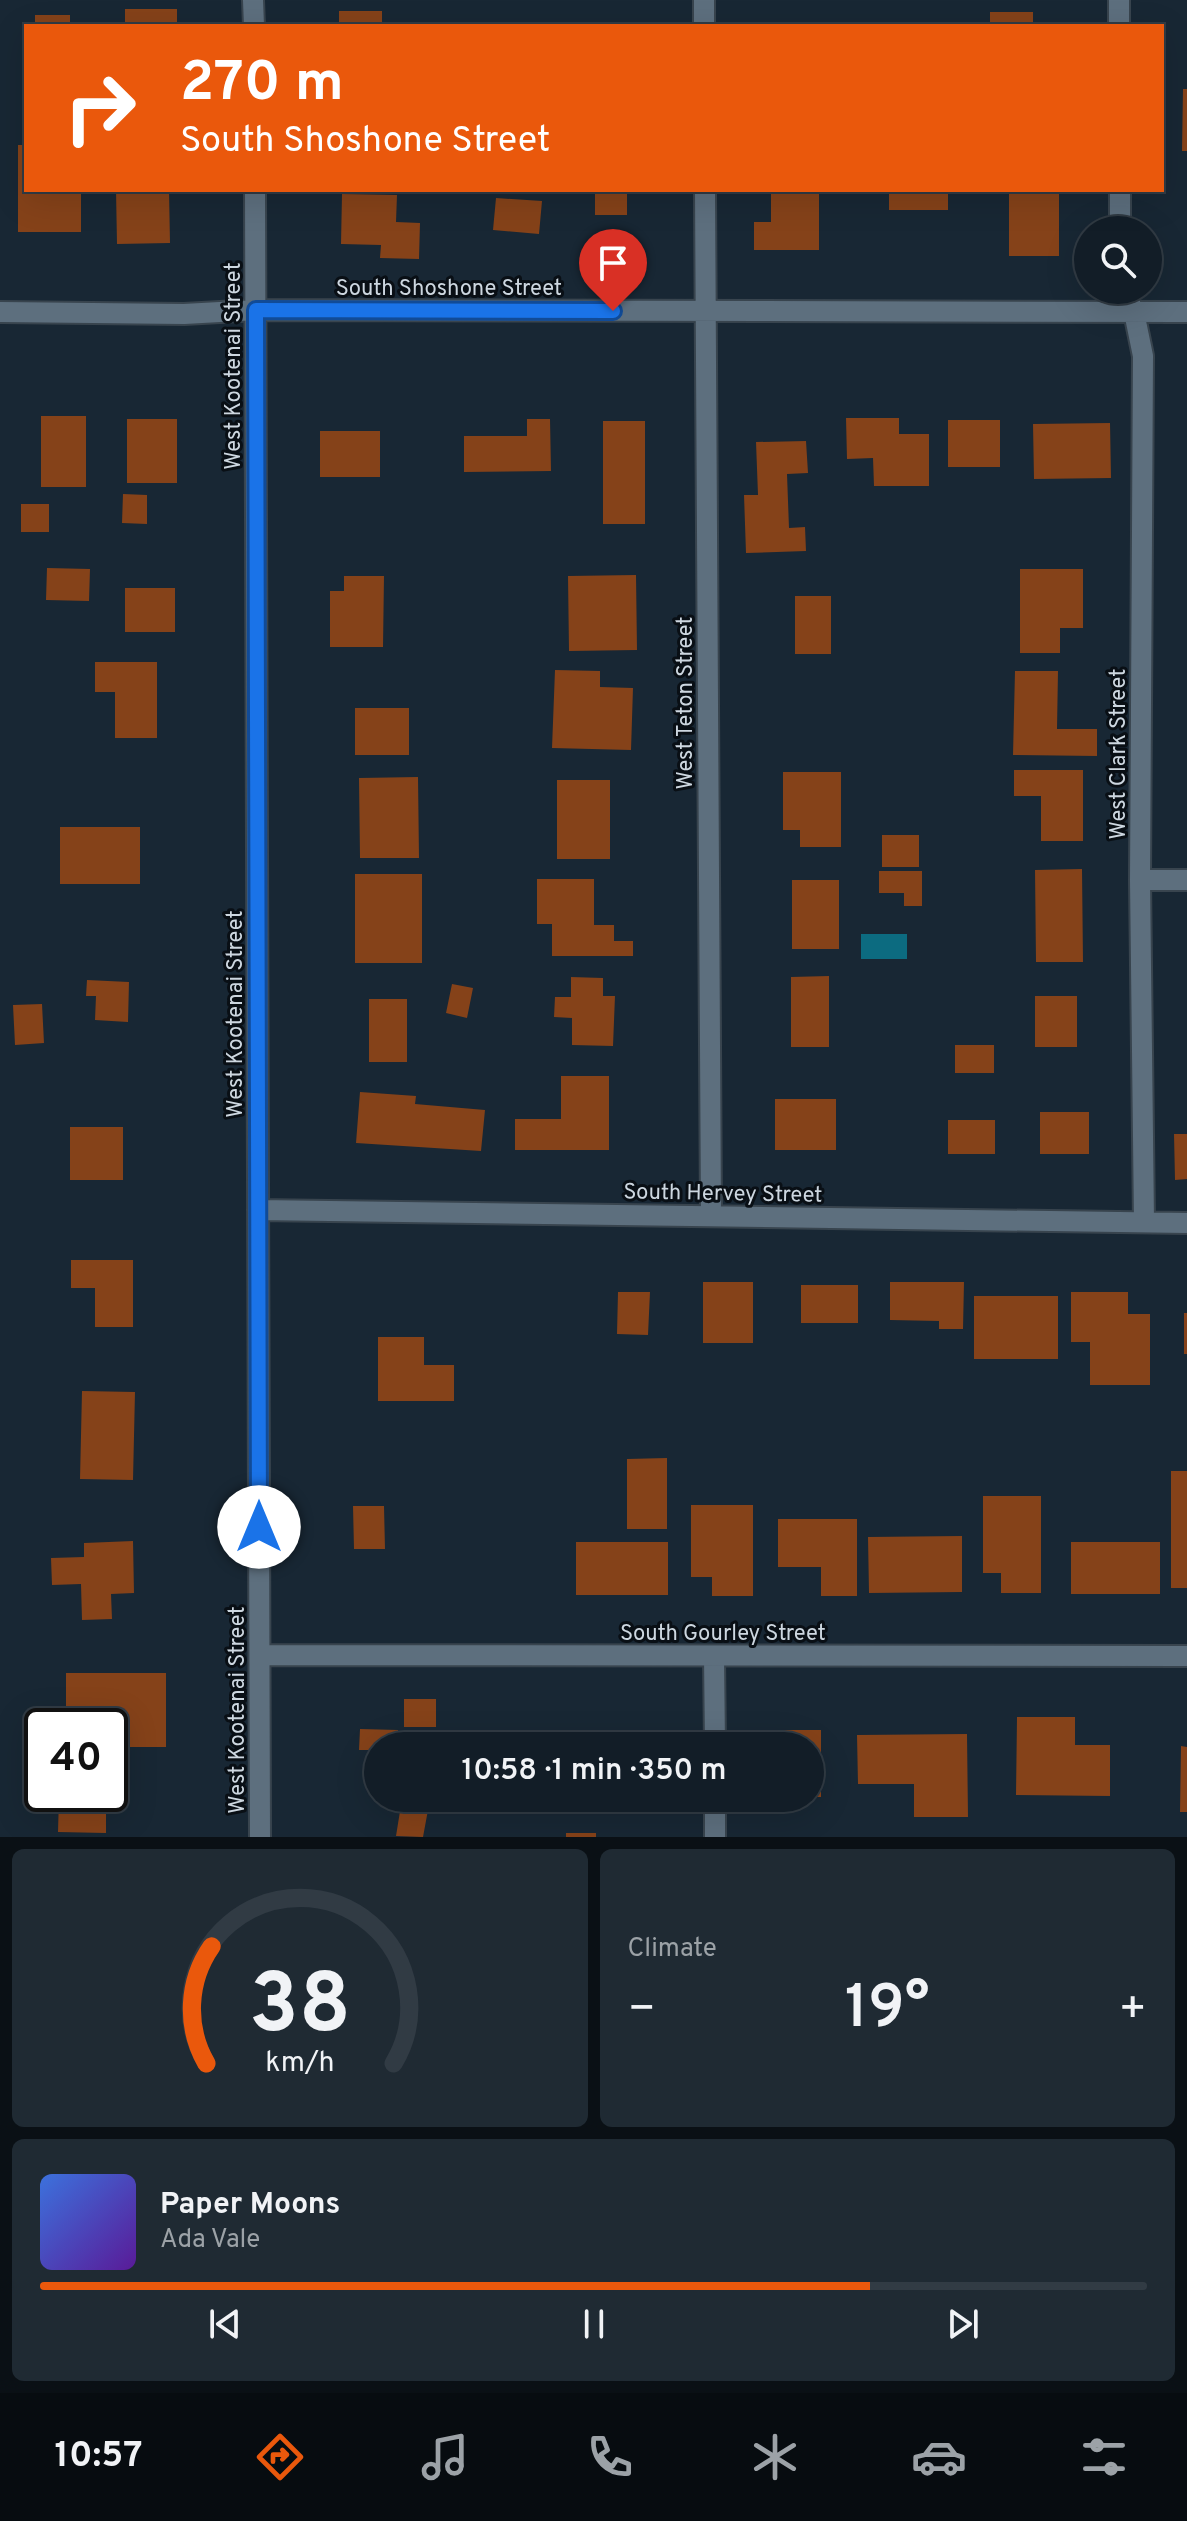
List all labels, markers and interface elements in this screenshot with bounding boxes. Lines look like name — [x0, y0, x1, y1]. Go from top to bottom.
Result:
text: 270 m — [180, 50, 344, 120]
icon: right — [48, 56, 152, 160]
text: South Shoshone Street — [180, 119, 550, 165]
map controls — [1074, 216, 1162, 304]
button: search — [1074, 216, 1162, 304]
pin — [579, 229, 647, 311]
icon: arrive — [591, 241, 635, 285]
street label: West Kootenai Street — [221, 262, 248, 470]
street label: South Shoshone Street — [336, 276, 562, 303]
street label: West Teton Street — [673, 616, 700, 790]
street label: West Clark Street — [1106, 669, 1133, 839]
street label: West Kootenai Street — [223, 910, 250, 1118]
street label: South Hervey Street — [623, 1179, 823, 1210]
position arrow — [217, 1485, 301, 1569]
street label: West Kootenai Street — [225, 1606, 252, 1814]
street label: South Gourley Street — [620, 1621, 826, 1648]
speed limit sign: 40 — [24, 1708, 128, 1812]
text: 10:58 · 1 min · 350 m — [462, 1753, 726, 1790]
text: Climate — [628, 1933, 717, 1966]
text: 38 — [249, 1957, 351, 2062]
text: 19° — [845, 1973, 930, 2049]
text: − — [628, 1983, 656, 2039]
text: + — [1119, 1983, 1147, 2039]
text: km/h — [265, 2046, 334, 2082]
text: Paper Moons — [160, 2187, 340, 2224]
text: Ada Vale — [160, 2224, 260, 2257]
icon: previous — [203, 2302, 247, 2346]
icon: pause — [572, 2302, 616, 2346]
icon: next — [941, 2302, 985, 2346]
icon: directions — [252, 2429, 308, 2485]
icon: music — [417, 2429, 473, 2485]
icon: phone — [582, 2429, 638, 2485]
icon: climate — [747, 2429, 803, 2485]
icon: car — [911, 2429, 967, 2485]
icon: filters — [1076, 2429, 1132, 2485]
text: 10:57 — [54, 2434, 143, 2480]

